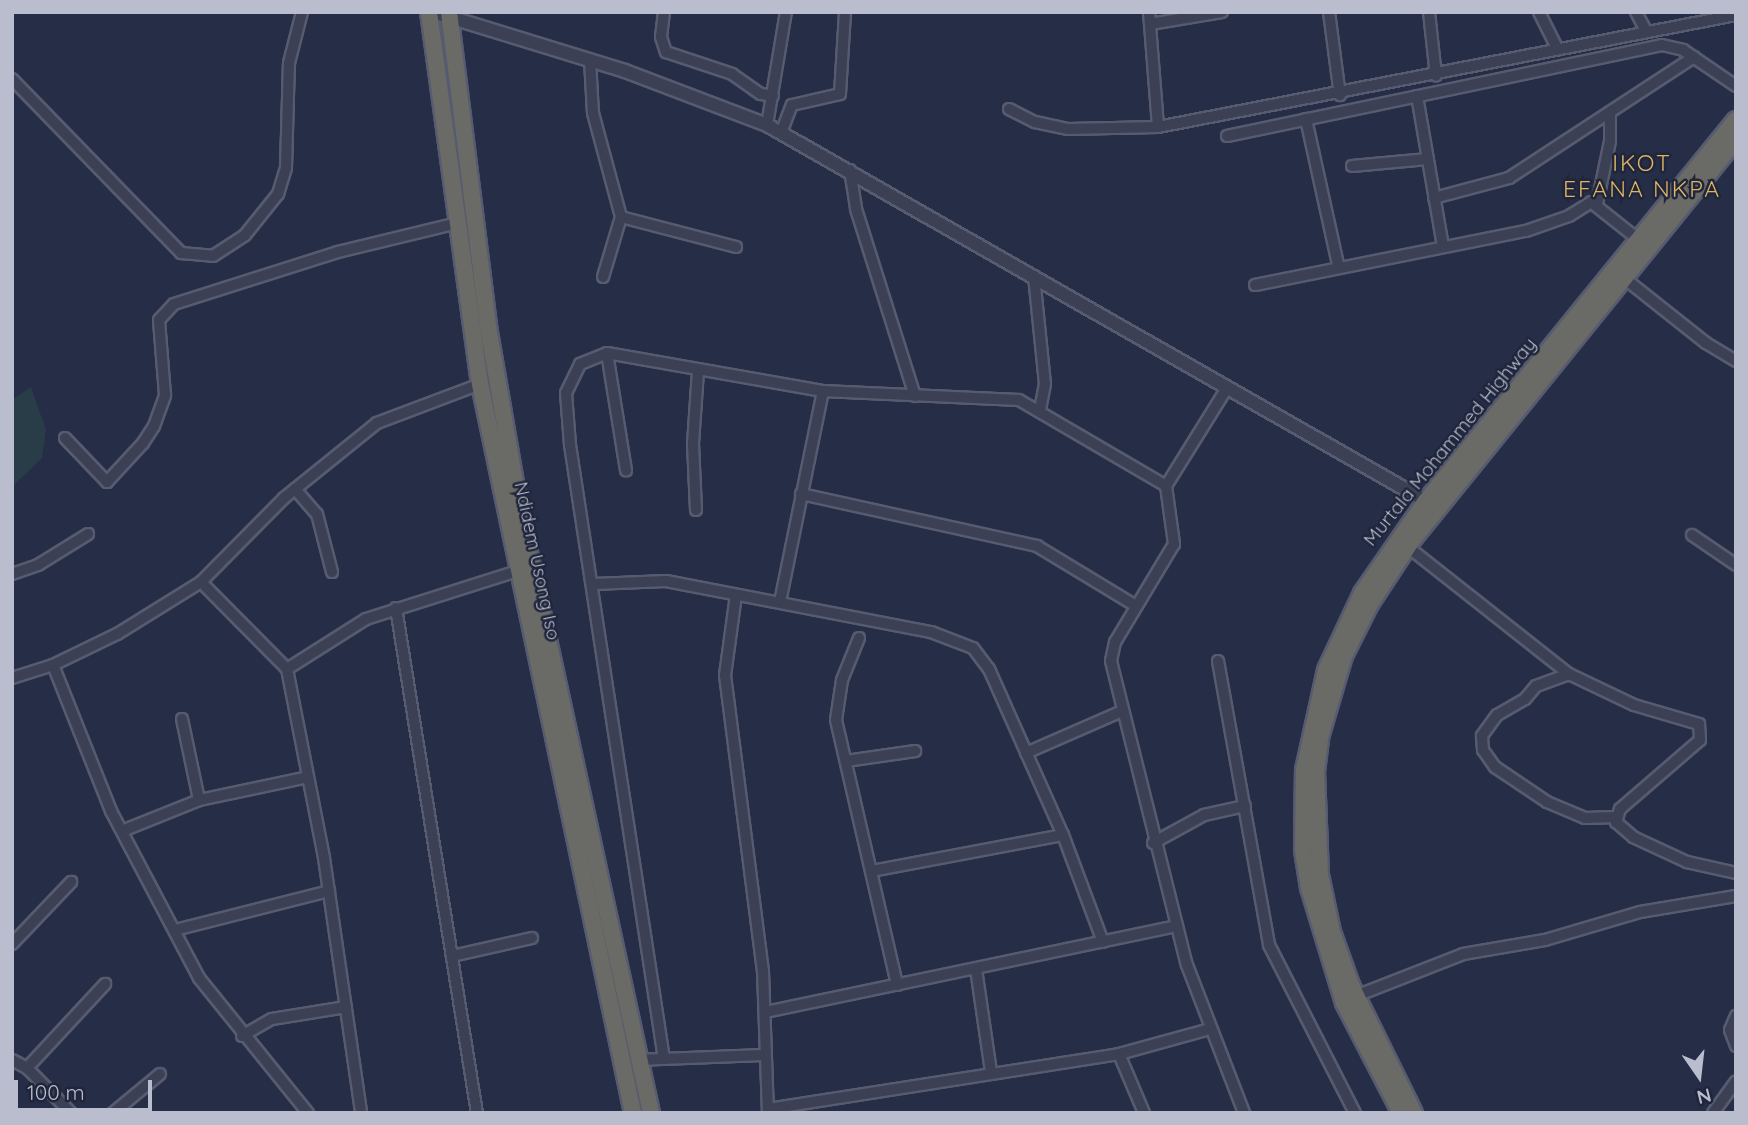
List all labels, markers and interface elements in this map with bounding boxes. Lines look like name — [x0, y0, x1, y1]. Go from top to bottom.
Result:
district label: IKOT EFANA NKPA — [1564, 149, 1720, 203]
street label: Murtala Mohammed Highway — [1359, 333, 1541, 551]
street label: Ndidem Usong Iso — [509, 480, 565, 642]
north arrow — [1664, 1041, 1734, 1111]
scale bar — [18, 1066, 156, 1110]
text: 100 m — [27, 1079, 85, 1105]
text: N — [1694, 1083, 1714, 1110]

